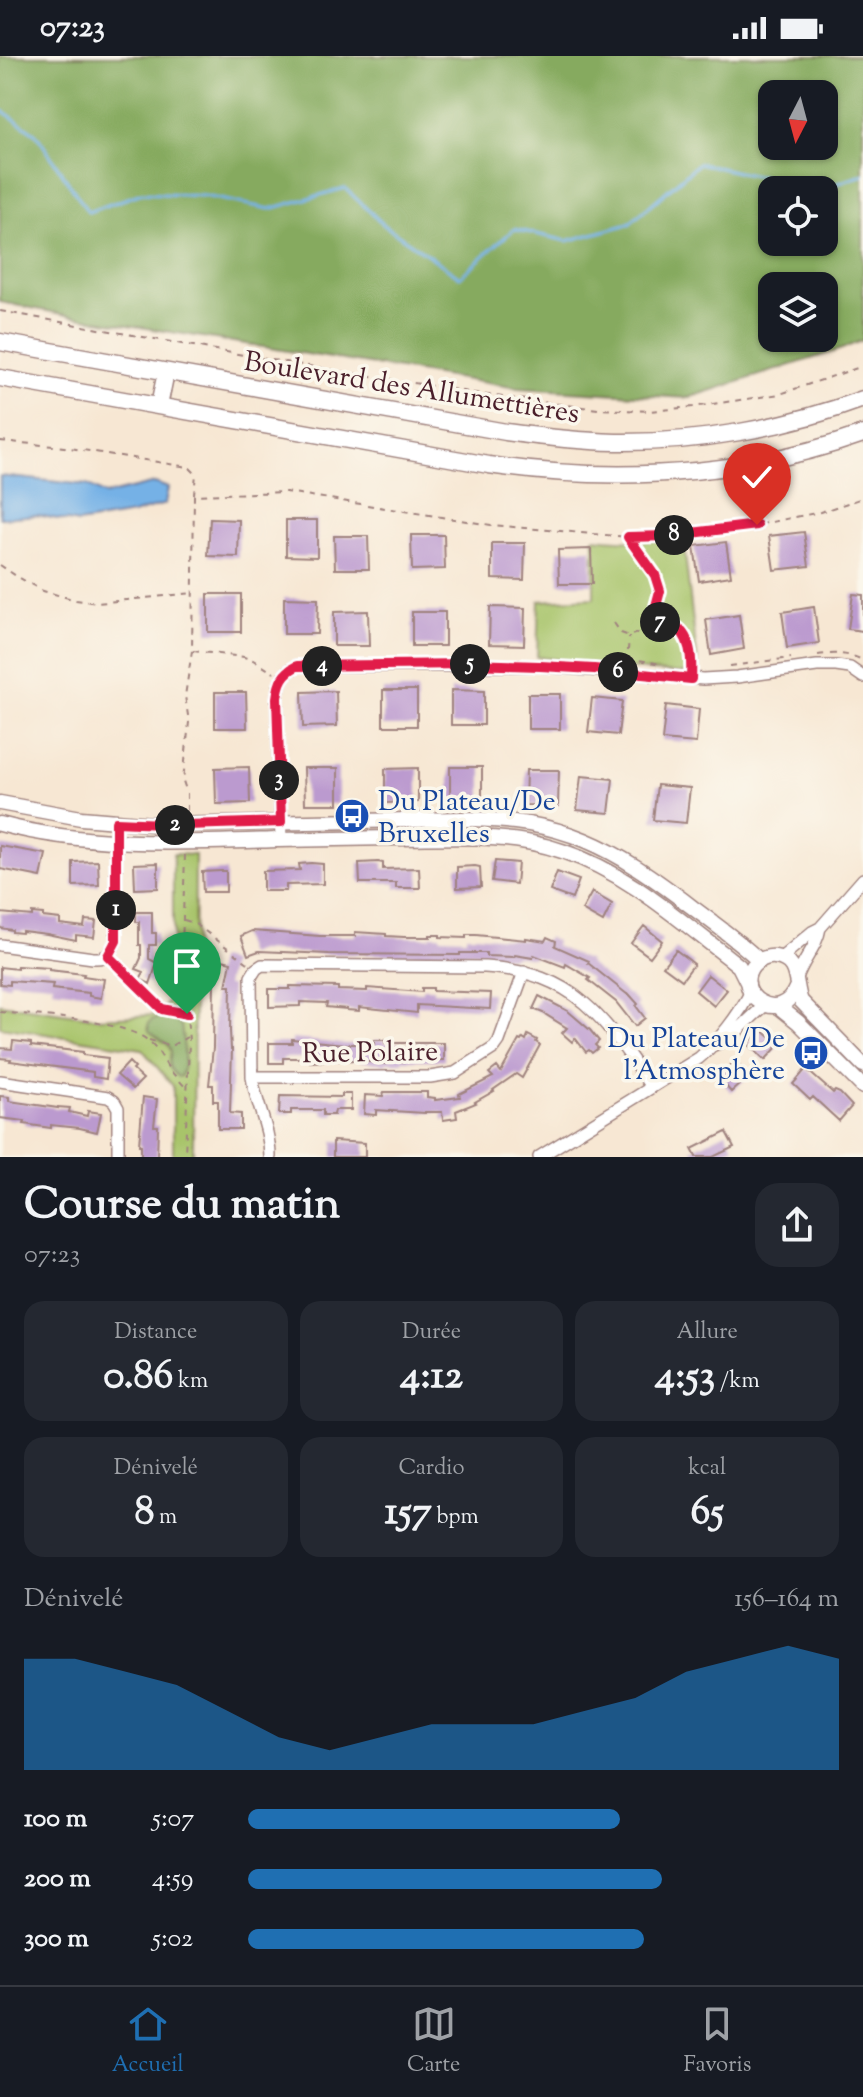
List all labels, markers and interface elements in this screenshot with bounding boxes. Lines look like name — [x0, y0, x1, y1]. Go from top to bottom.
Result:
text: 07:23 — [40, 7, 105, 50]
north arrow — [758, 80, 838, 160]
map controls — [758, 80, 838, 352]
button: locate — [758, 176, 838, 256]
button: layers — [758, 272, 838, 352]
street label: Boulevard des Allumettières — [241, 343, 582, 435]
pin — [723, 443, 791, 525]
icon: check — [735, 455, 779, 499]
pin: 8 — [654, 515, 694, 555]
text: 8 — [668, 519, 680, 551]
pin: 7 — [640, 602, 680, 642]
text: 7 — [654, 606, 666, 638]
pin: 5 — [450, 644, 490, 684]
pin: 4 — [302, 646, 342, 686]
text: 5 — [466, 648, 474, 680]
text: 4 — [316, 650, 328, 682]
pin: 6 — [598, 652, 638, 692]
text: 6 — [613, 656, 623, 688]
pin: 3 — [259, 760, 299, 800]
text: 3 — [275, 764, 283, 796]
place label: Du Plateau/De Bruxelles — [378, 783, 556, 855]
bus stop icon: Du Plateau/De Bruxelles — [333, 797, 371, 835]
pin: 2 — [155, 805, 195, 845]
text: 2 — [170, 809, 180, 841]
pin: 1 — [96, 890, 136, 930]
text: 1 — [112, 894, 120, 926]
pin — [153, 932, 221, 1014]
icon: arrive — [165, 944, 209, 988]
place label: Du Plateau/De l'Atmosphère — [607, 1020, 785, 1092]
street label: Rue Polaire — [302, 1033, 439, 1075]
bus stop icon: Du Plateau/De l'Atmosphère — [792, 1034, 830, 1072]
text: Course du matin — [24, 1175, 340, 1238]
button: share — [755, 1183, 839, 1267]
text: 07:23 — [24, 1237, 80, 1274]
text: Distance — [114, 1317, 197, 1349]
text: Durée — [402, 1317, 461, 1349]
text: Allure — [677, 1317, 738, 1349]
text: 0.86 — [103, 1349, 173, 1406]
text: 4:12 — [400, 1349, 463, 1406]
text: 4:53 — [655, 1349, 715, 1406]
text: km — [173, 1366, 208, 1398]
text: /km — [715, 1366, 760, 1398]
text: Dénivelé — [114, 1453, 198, 1485]
text: Cardio — [398, 1453, 465, 1485]
text: kcal — [688, 1453, 726, 1485]
text: 8 — [134, 1485, 154, 1542]
text: 157 — [384, 1485, 432, 1542]
text: 65 — [690, 1485, 724, 1542]
text: m — [154, 1502, 177, 1534]
text: bpm — [432, 1502, 479, 1534]
text: Dénivelé — [24, 1581, 123, 1618]
text: 156–164 m — [734, 1581, 839, 1618]
text: 100 m — [24, 1801, 87, 1838]
text: 5:07 — [152, 1801, 194, 1838]
text: 200 m — [24, 1861, 91, 1898]
text: 4:59 — [152, 1861, 193, 1898]
text: 300 m — [24, 1921, 89, 1958]
text: 5:02 — [152, 1921, 193, 1958]
tab: Accueil — [112, 2002, 184, 2082]
tab: Carte — [407, 2002, 460, 2082]
tab: Favoris — [684, 2002, 751, 2082]

